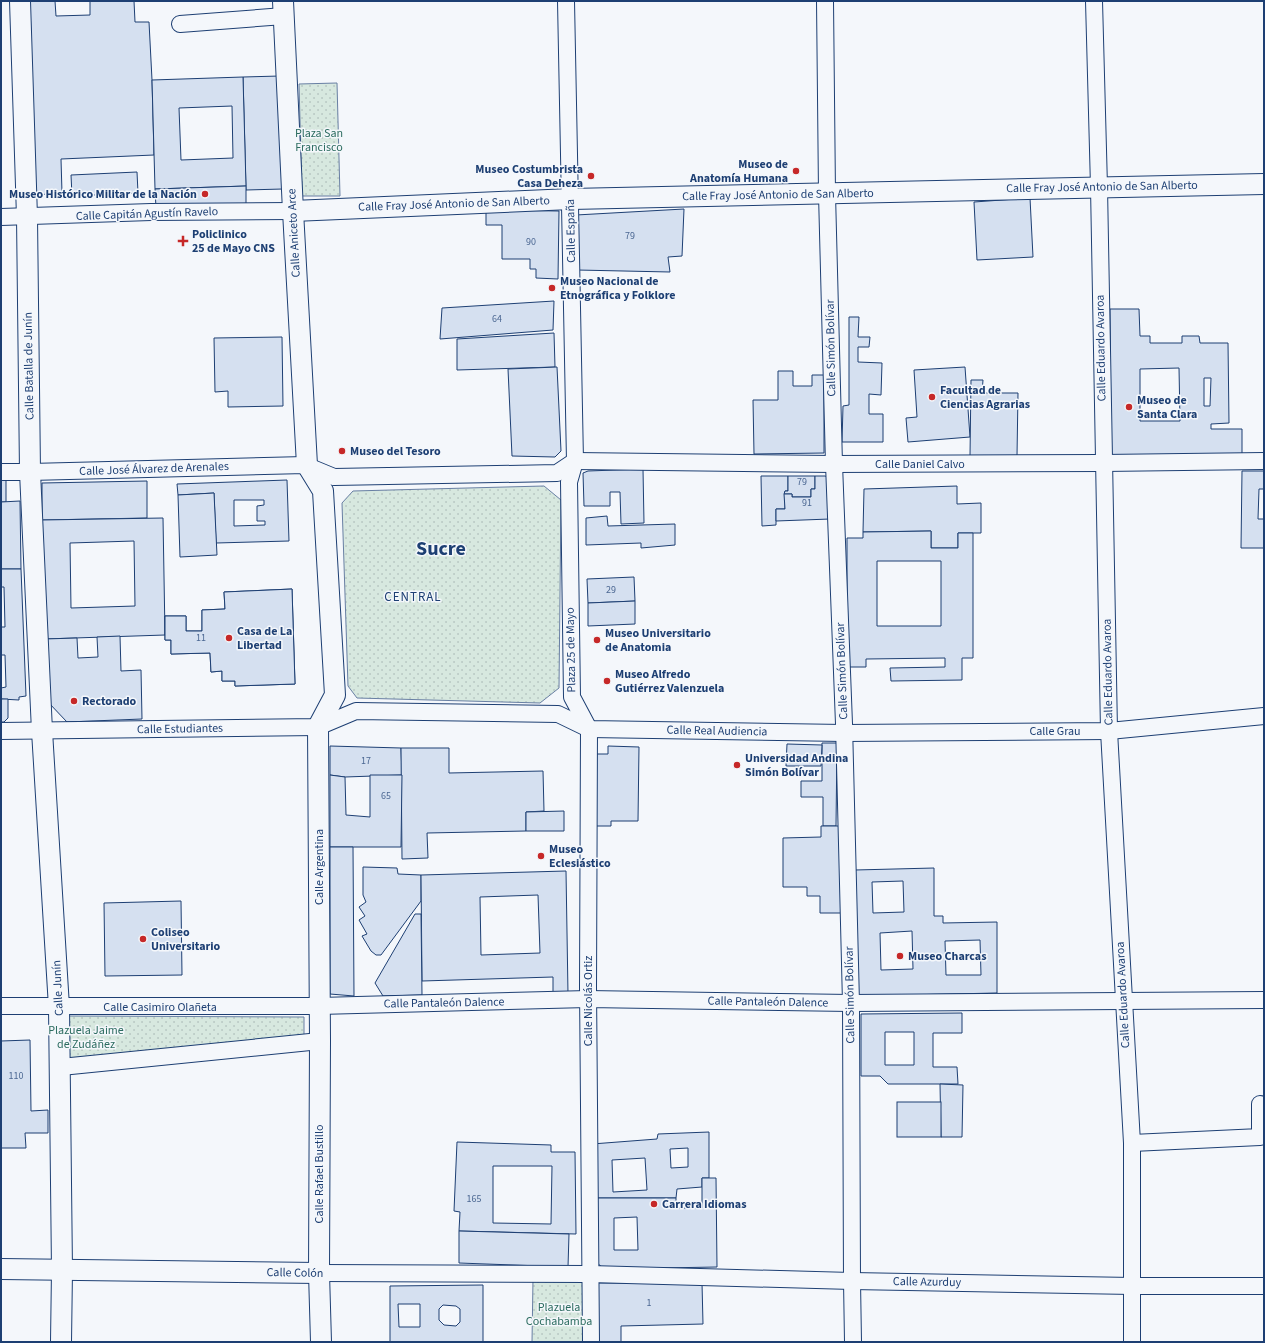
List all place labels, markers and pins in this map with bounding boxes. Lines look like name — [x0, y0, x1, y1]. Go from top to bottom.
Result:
place label: Museo de Anatomía Humana — [689, 156, 788, 187]
place label: Museo Costumbrista Casa Deheza — [475, 161, 583, 192]
marker: Museo de Anatomía Humana — [791, 166, 801, 176]
marker: Museo Costumbrista Casa Deheza — [586, 171, 596, 181]
place label: Museo Histórico Militar de la Nación — [9, 186, 197, 203]
marker: Museo Histórico Militar de la Nación — [200, 189, 210, 199]
place label: Policlinico 25 de Mayo CNS — [192, 226, 275, 257]
marker: Policlinico 25 de Mayo CNS — [177, 235, 189, 247]
place label: Museo Nacional de Etnográfica y Folklore — [560, 273, 676, 304]
marker: Museo Nacional de Etnográfica y Folklore — [547, 283, 557, 293]
place label: Facultad de Ciencias Agrarias — [940, 382, 1030, 413]
marker: Facultad de Ciencias Agrarias — [927, 392, 937, 402]
place label: Museo de Santa Clara — [1137, 392, 1197, 423]
marker: Museo de Santa Clara — [1124, 402, 1134, 412]
place label: Museo del Tesoro — [350, 443, 441, 460]
marker: Museo del Tesoro — [337, 446, 347, 456]
place label: Casa de La Libertad — [237, 623, 292, 654]
place label: Museo Universitario de Anatomia — [605, 625, 711, 656]
marker: Casa de La Libertad — [224, 633, 234, 643]
marker: Museo Universitario de Anatomia — [592, 635, 602, 645]
place label: Museo Alfredo Gutiérrez Valenzuela — [615, 666, 724, 697]
marker: Museo Alfredo Gutiérrez Valenzuela — [602, 676, 612, 686]
place label: Rectorado — [82, 693, 137, 710]
marker: Rectorado — [69, 696, 79, 706]
place label: Universidad Andina Simón Bolívar — [745, 750, 848, 781]
marker: Universidad Andina Simón Bolívar — [732, 760, 742, 770]
place label: Museo Eclesiástico — [549, 841, 611, 872]
marker: Museo Eclesiástico — [536, 851, 546, 861]
place label: Coliseo Universitario — [151, 924, 221, 955]
marker: Coliseo Universitario — [138, 934, 148, 944]
place label: Museo Charcas — [908, 948, 987, 965]
marker: Museo Charcas — [895, 951, 905, 961]
place label: Carrera Idiomas — [662, 1196, 747, 1213]
marker: Carrera Idiomas — [649, 1199, 659, 1209]

